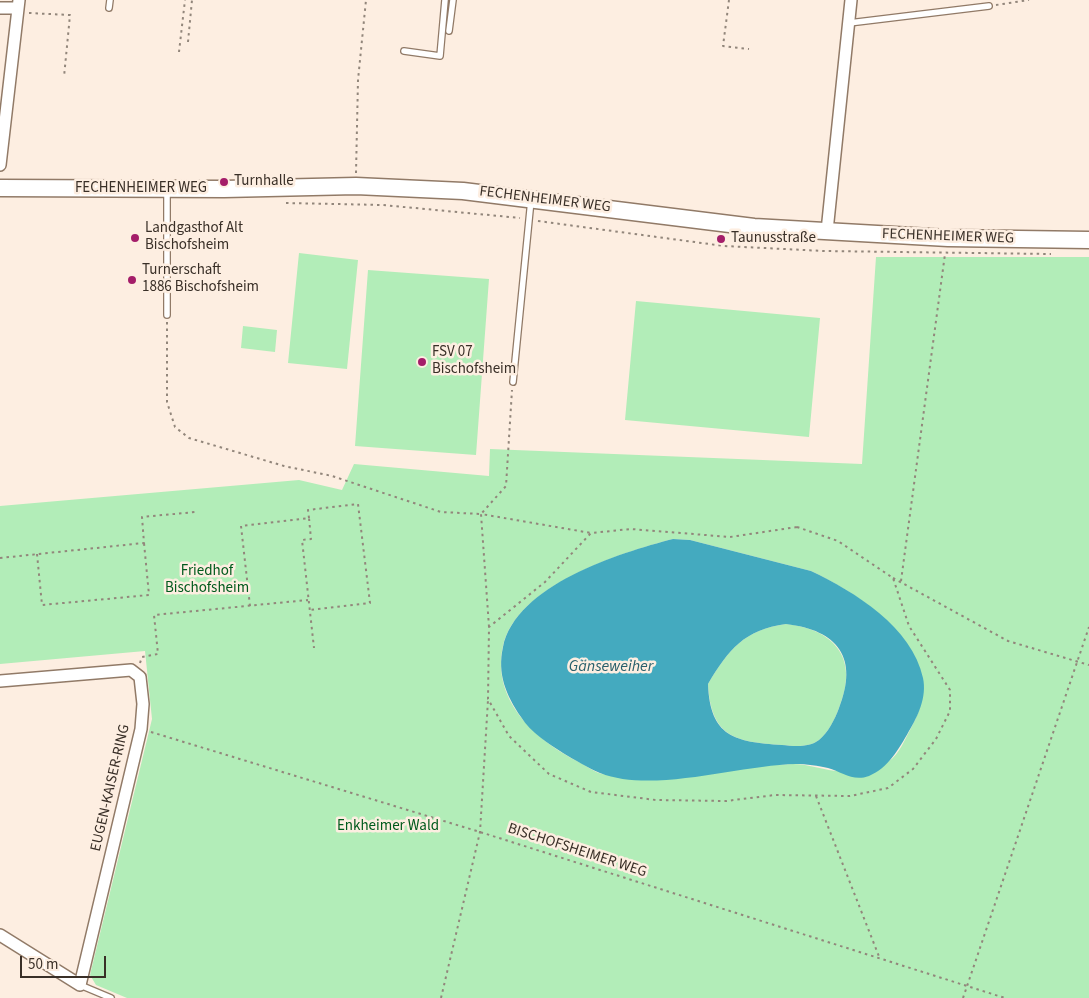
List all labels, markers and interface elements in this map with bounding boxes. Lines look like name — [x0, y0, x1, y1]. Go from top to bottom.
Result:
place label: Turnhalle — [234, 173, 294, 191]
marker: Turnhalle — [218, 176, 230, 188]
street label: FECHENHEIMER WEG — [75, 180, 207, 198]
street label: FECHENHEIMER WEG — [478, 183, 612, 217]
place label: Landgasthof Alt Bischofsheim — [145, 220, 243, 255]
street label: FECHENHEIMER WEG — [882, 226, 1014, 248]
place label: Taunusstraße — [731, 230, 816, 248]
marker: Landgasthof Alt Bischofsheim — [129, 232, 141, 244]
marker: Taunusstraße — [715, 233, 727, 245]
place label: Turnerschaft 1886 Bischofsheim — [142, 262, 259, 297]
marker: Turnerschaft 1886 Bischofsheim — [126, 274, 138, 286]
place label: FSV 07 Bischofsheim — [432, 344, 516, 379]
marker: FSV 07 Bischofsheim — [416, 356, 428, 368]
park label: Friedhof Bischofsheim — [165, 563, 249, 598]
water label: Gänseweiher — [569, 657, 653, 677]
street label: EUGEN-KAISER-RING — [88, 723, 134, 853]
park label: Enkheimer Wald — [337, 818, 439, 836]
street label: BISCHOFSHEIMER WEG — [505, 820, 649, 882]
scale bar — [22, 946, 109, 978]
text: 50 m — [28, 954, 58, 975]

